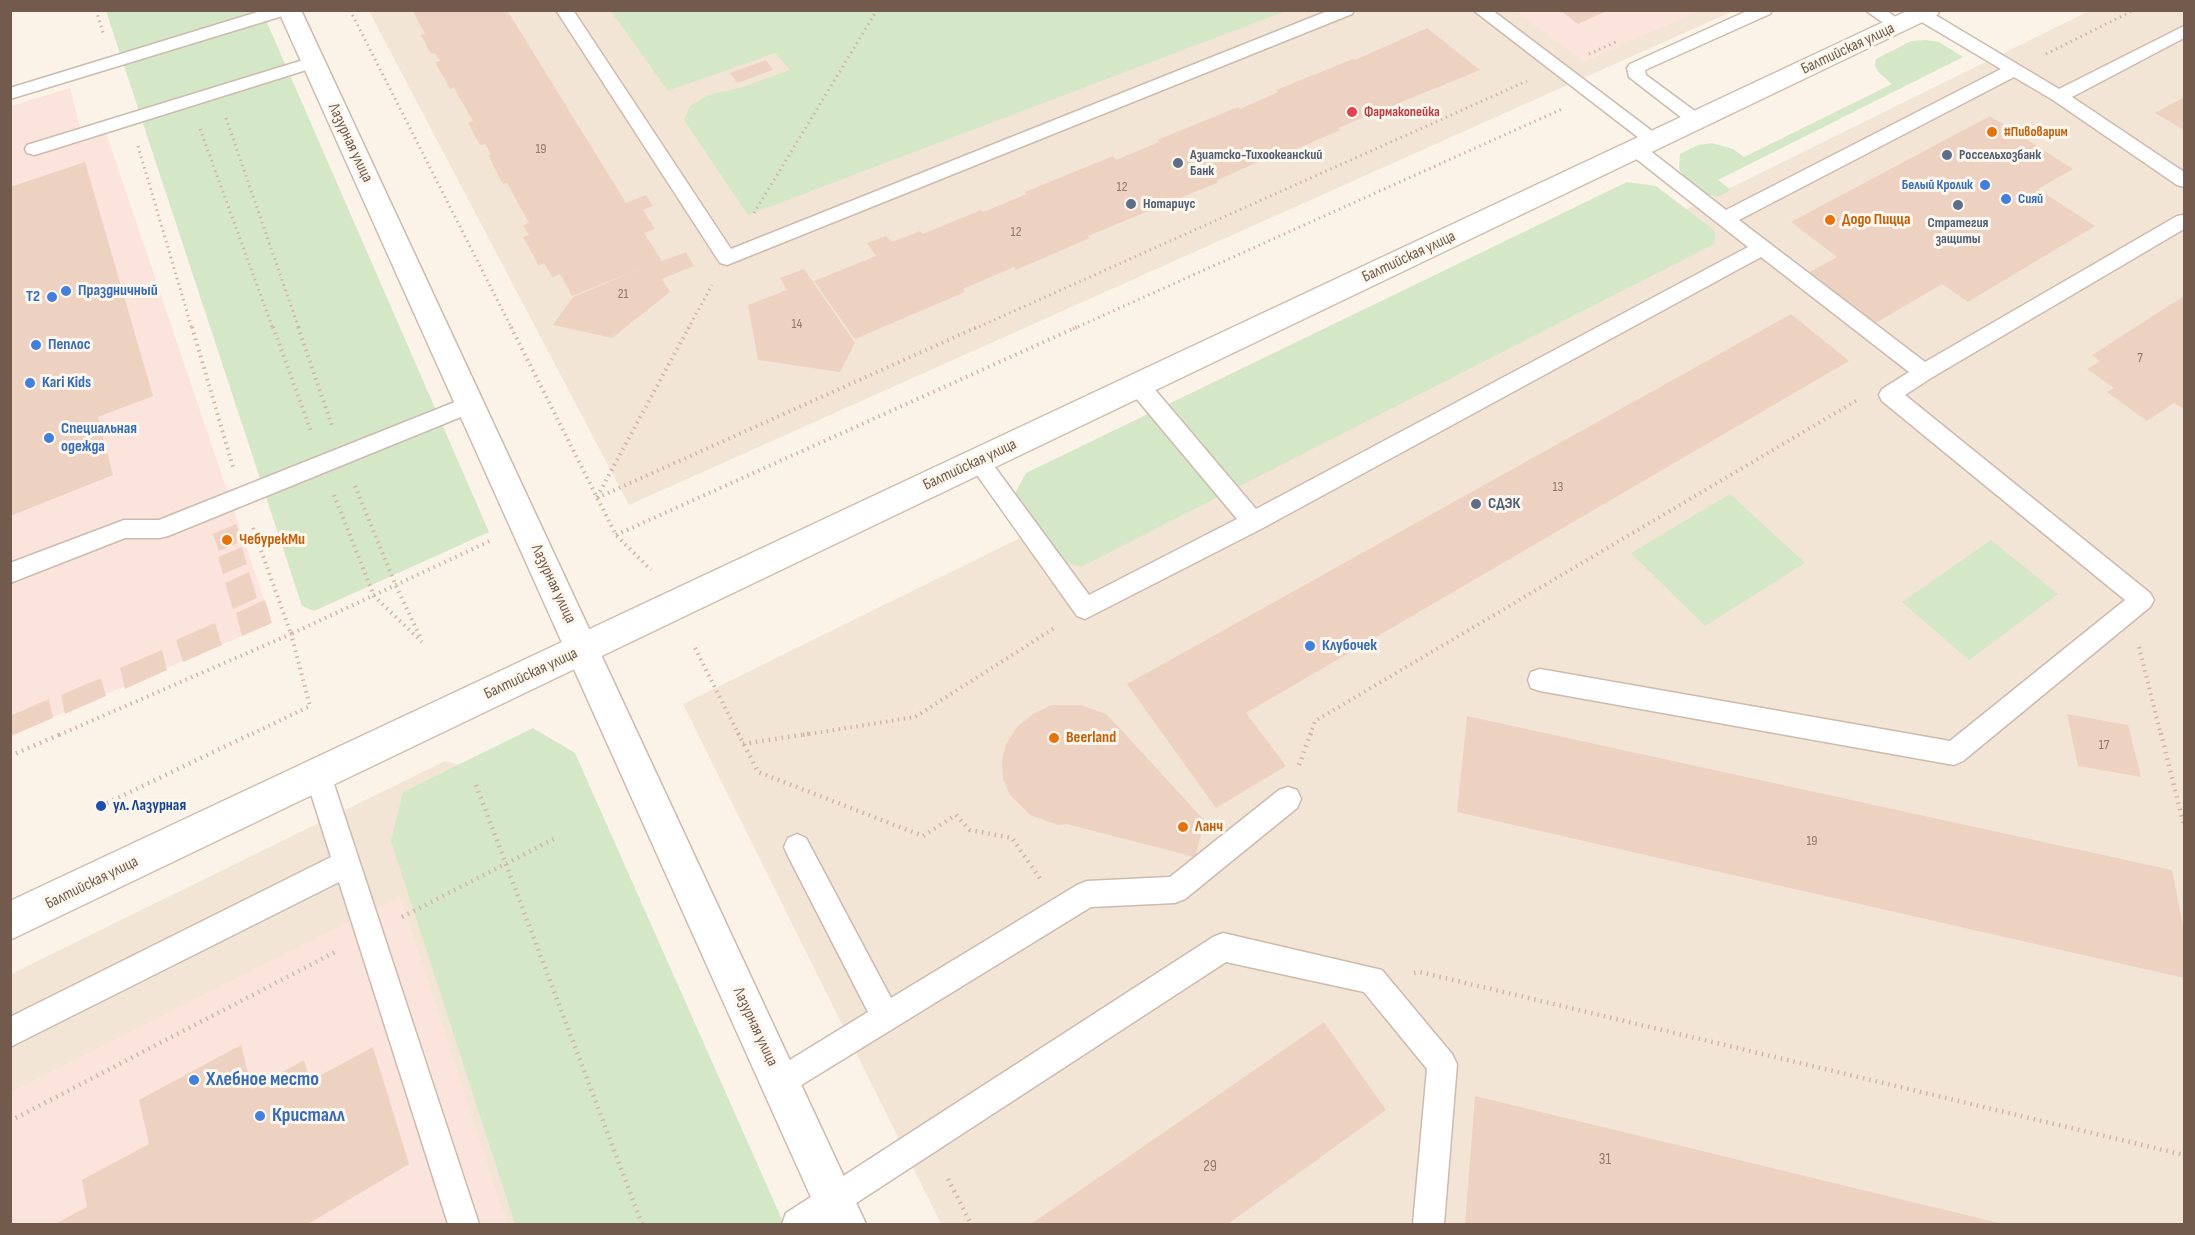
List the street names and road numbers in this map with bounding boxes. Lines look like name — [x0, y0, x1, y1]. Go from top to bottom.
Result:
street label: Балтийская улица — [1798, 19, 1898, 79]
street label: Лазурная улица — [323, 101, 377, 185]
street label: Балтийская улица — [1359, 227, 1459, 287]
street label: Балтийская улица — [920, 435, 1020, 495]
street label: Лазурная улица — [526, 542, 580, 626]
street label: Балтийская улица — [481, 644, 581, 704]
street label: Балтийская улица — [42, 852, 142, 914]
street label: Лазурная улица — [728, 985, 782, 1069]

